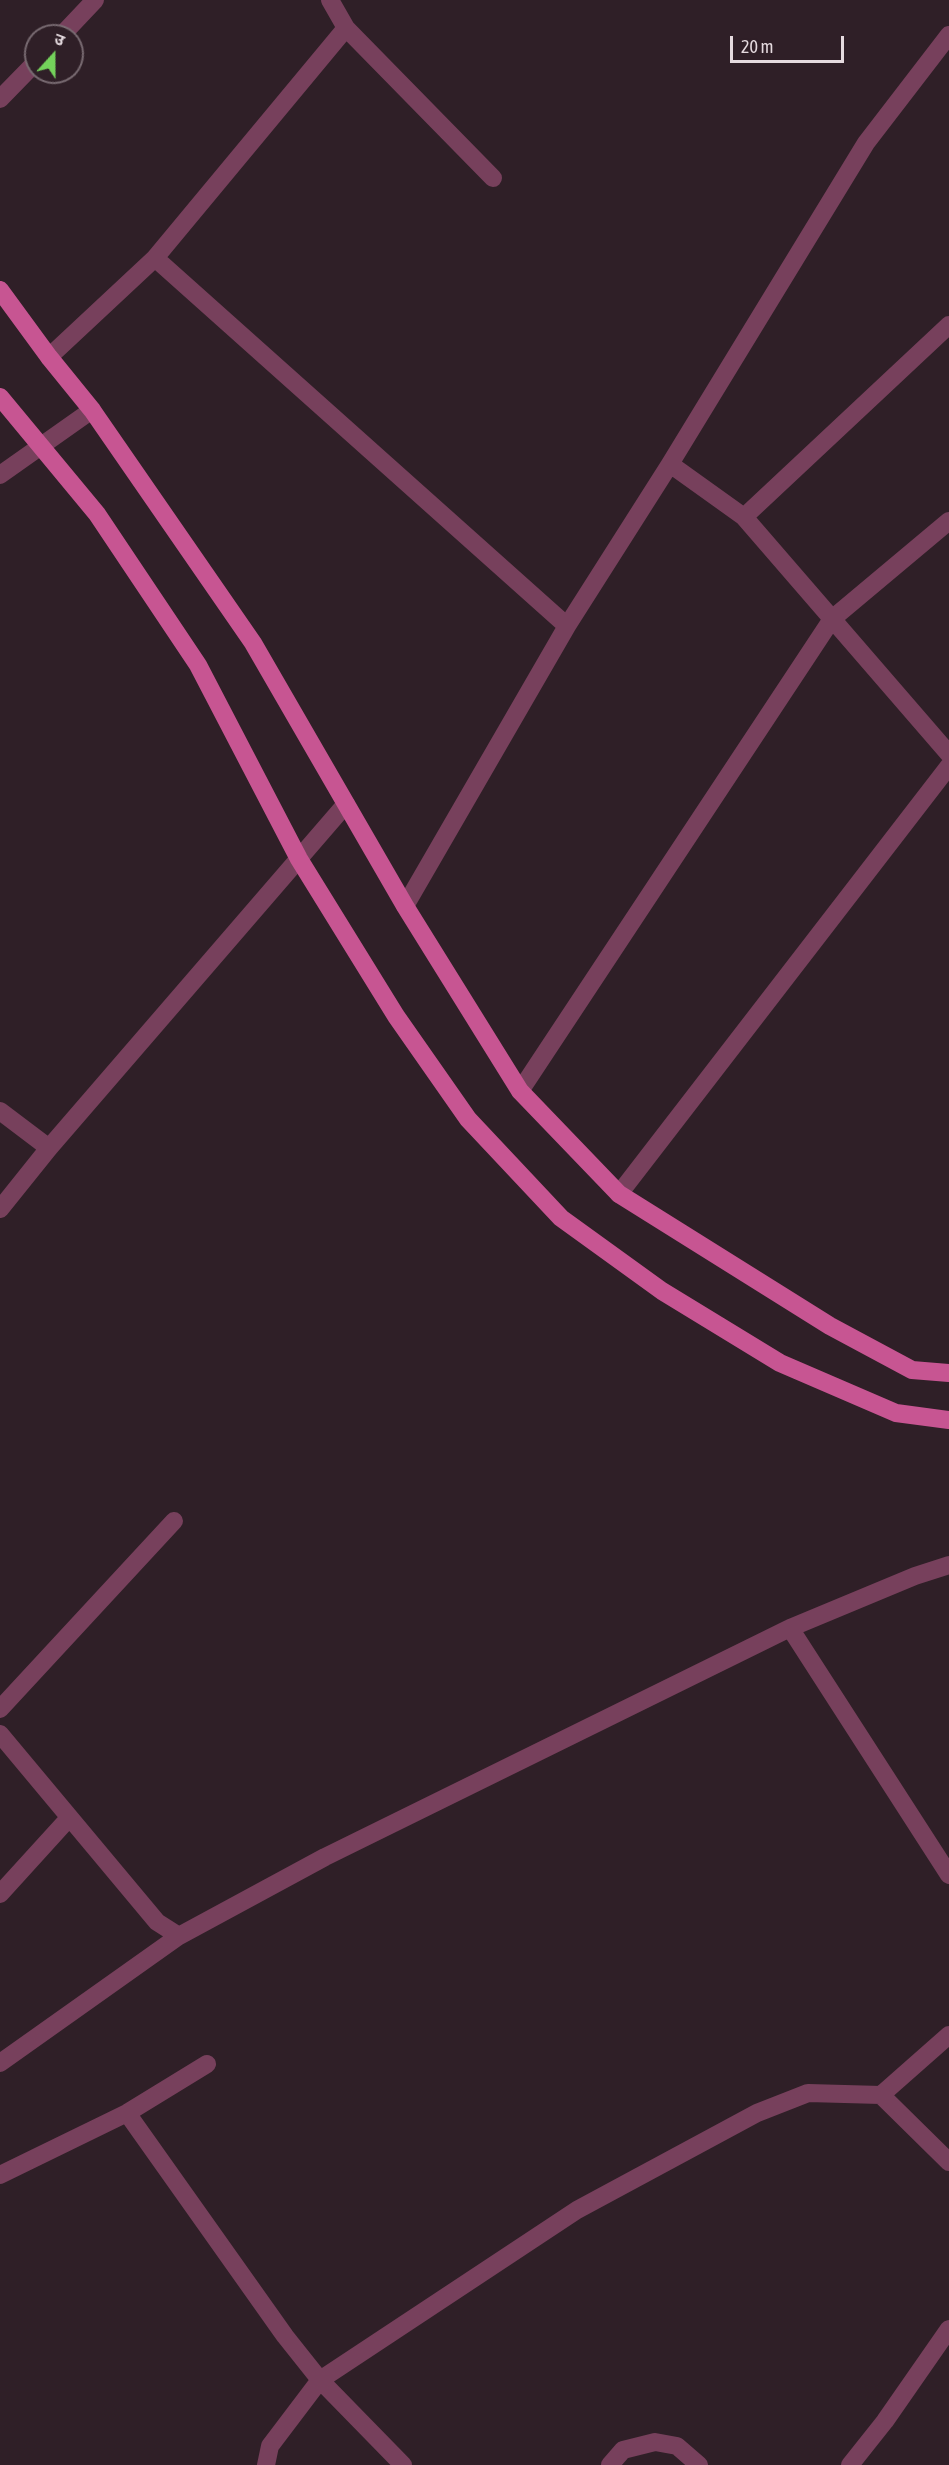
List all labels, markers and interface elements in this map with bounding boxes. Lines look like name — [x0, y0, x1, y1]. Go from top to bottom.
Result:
north arrow — [24, 24, 84, 84]
scale bar — [733, 24, 847, 62]
text: उ — [52, 29, 67, 49]
text: 20 m — [741, 36, 773, 57]

